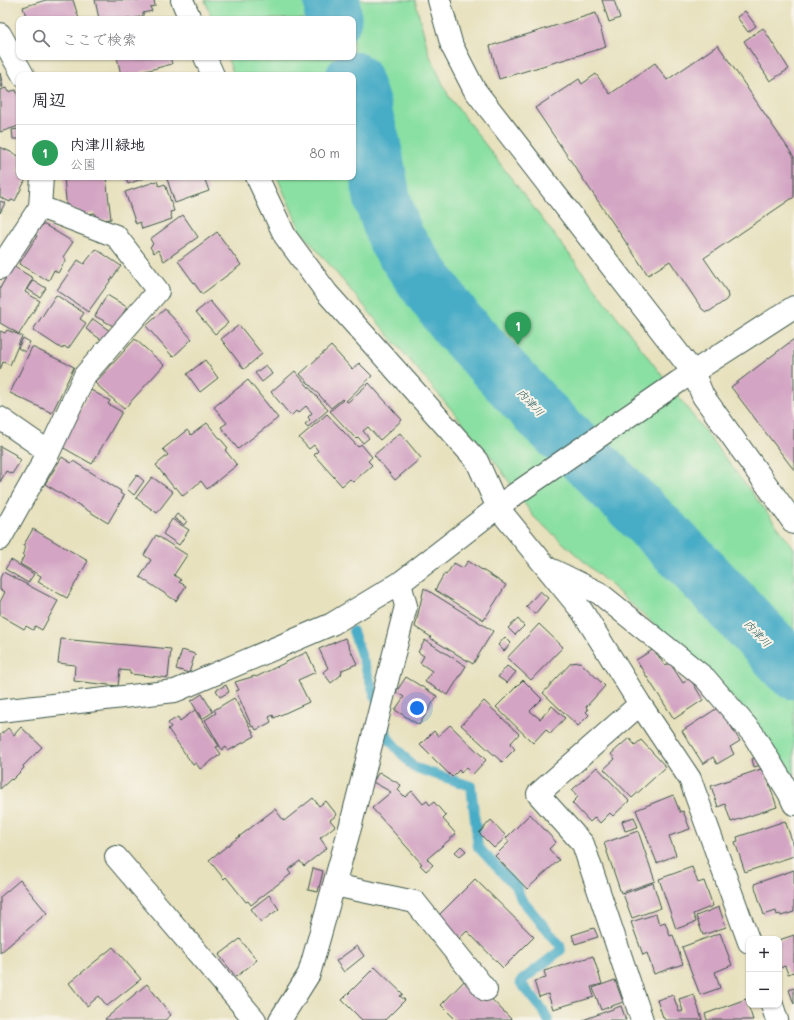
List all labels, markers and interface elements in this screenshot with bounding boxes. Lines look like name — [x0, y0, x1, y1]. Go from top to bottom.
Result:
search box — [16, 16, 356, 60]
icon: search — [30, 27, 52, 49]
text: ここで検索 — [62, 29, 137, 49]
text: 周辺 — [32, 88, 66, 110]
text: 内津川緑地 — [70, 134, 145, 154]
text: 1 — [42, 144, 48, 161]
text: 80 m — [310, 144, 340, 161]
text: 公園 — [70, 155, 96, 172]
pin: 1 — [505, 312, 531, 345]
water label: 内津川 — [514, 385, 548, 419]
water label: 内津川 — [741, 616, 775, 650]
your location — [407, 698, 427, 718]
map controls — [746, 936, 782, 1008]
button: + — [746, 936, 782, 972]
button: − — [746, 972, 782, 1008]

